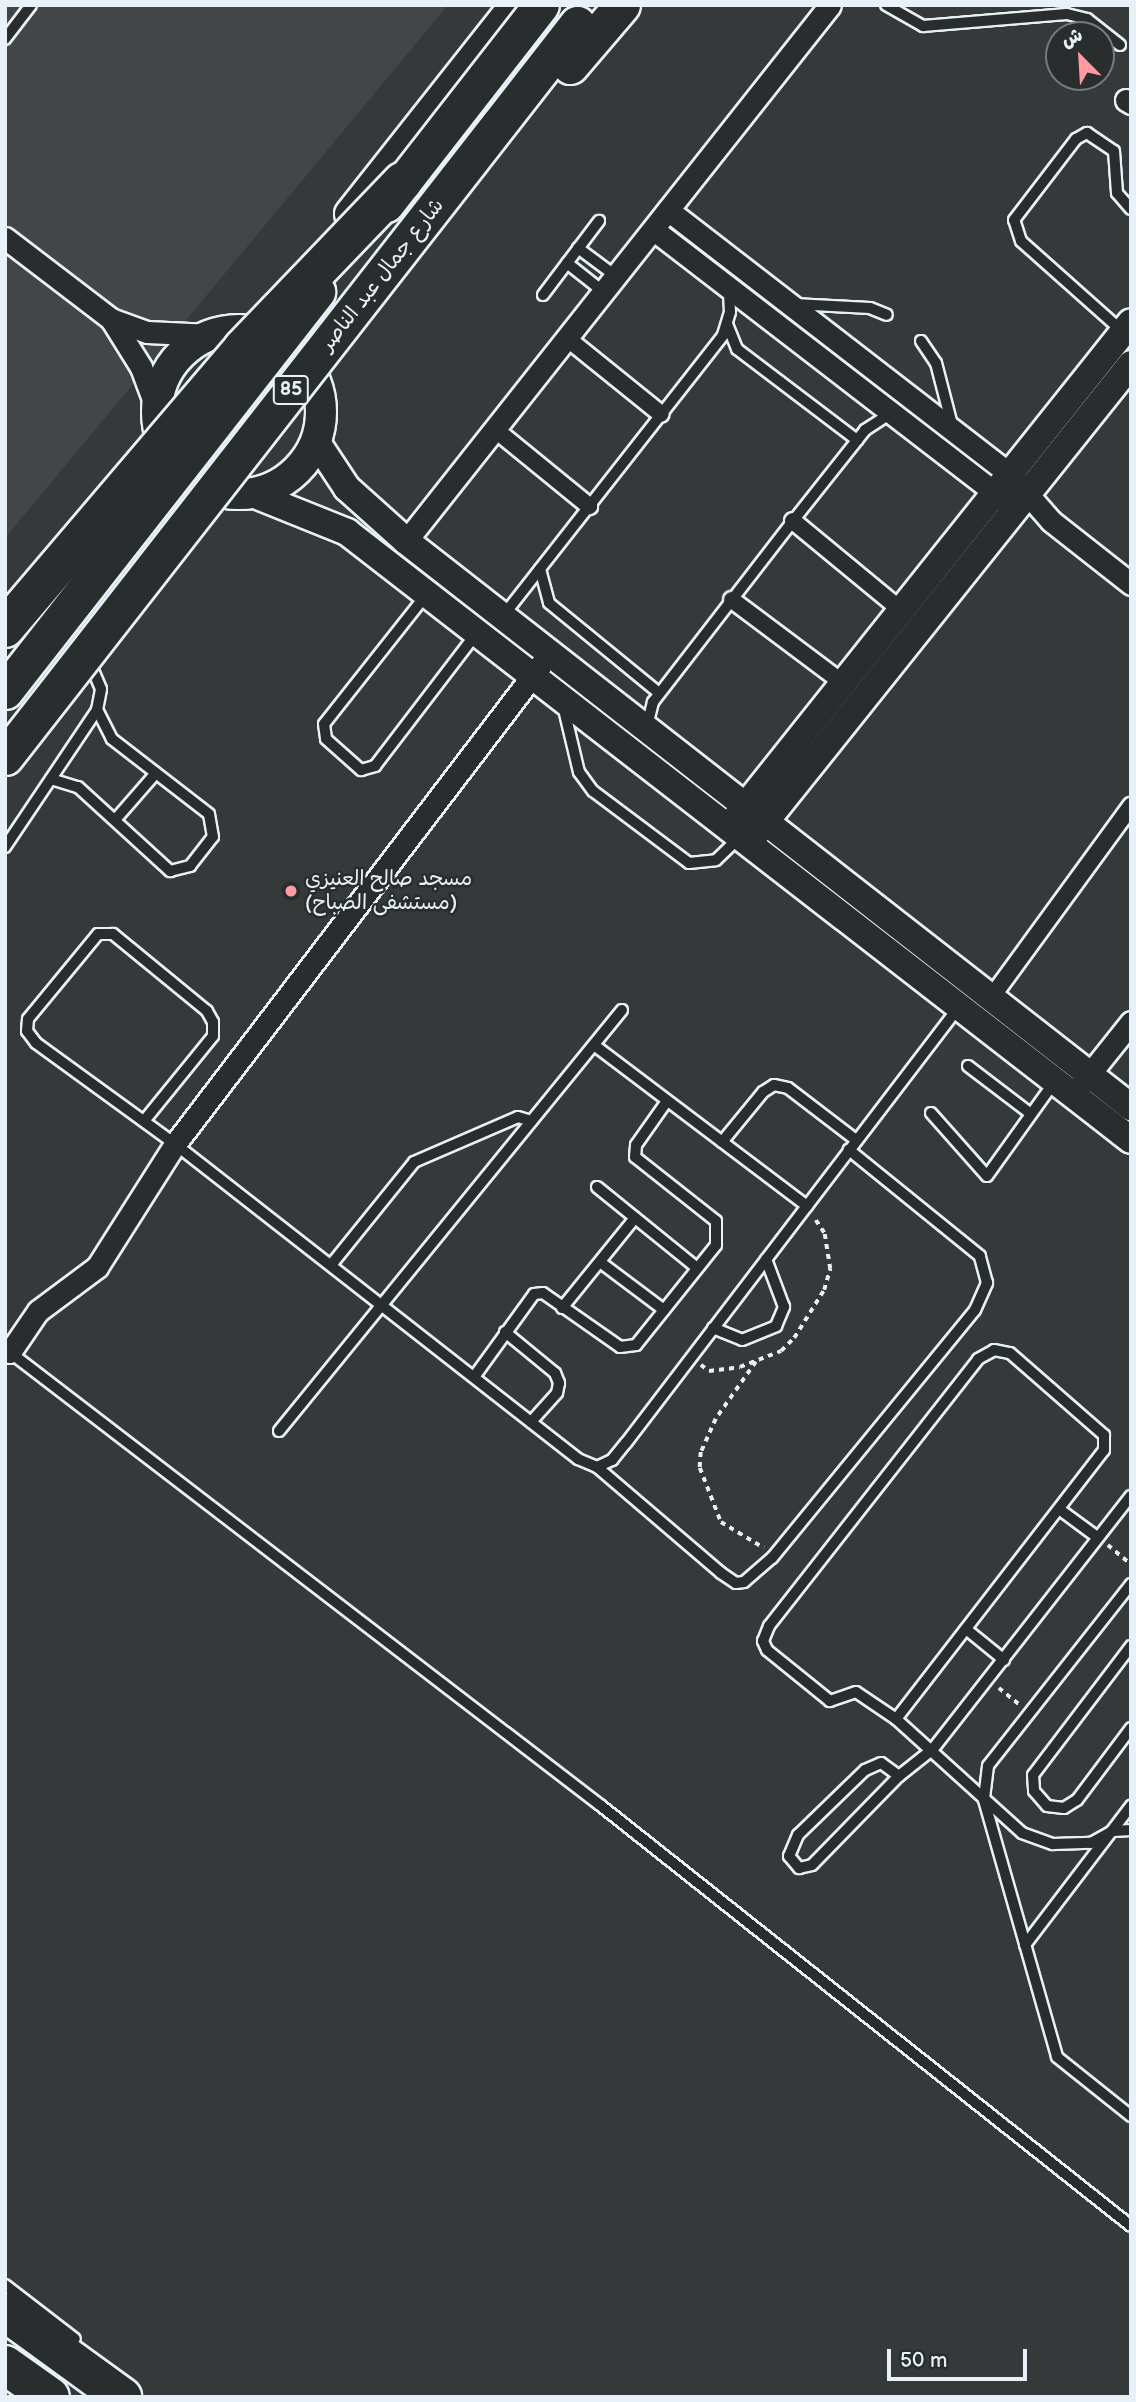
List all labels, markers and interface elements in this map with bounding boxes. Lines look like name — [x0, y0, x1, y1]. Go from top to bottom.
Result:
north arrow — [1045, 21, 1115, 91]
text: ش — [1058, 23, 1086, 53]
street label: شارع جمال عبد الناصر — [314, 194, 450, 356]
road number: 85 — [272, 374, 310, 406]
place label: مسجد صالح العنيزي (مستشفى الصباح) — [305, 866, 472, 916]
marker: مسجد صالح العنيزي (مستشفى الصباح) — [283, 883, 299, 899]
scale bar — [891, 2336, 1031, 2380]
text: 50 m — [900, 2348, 947, 2373]

